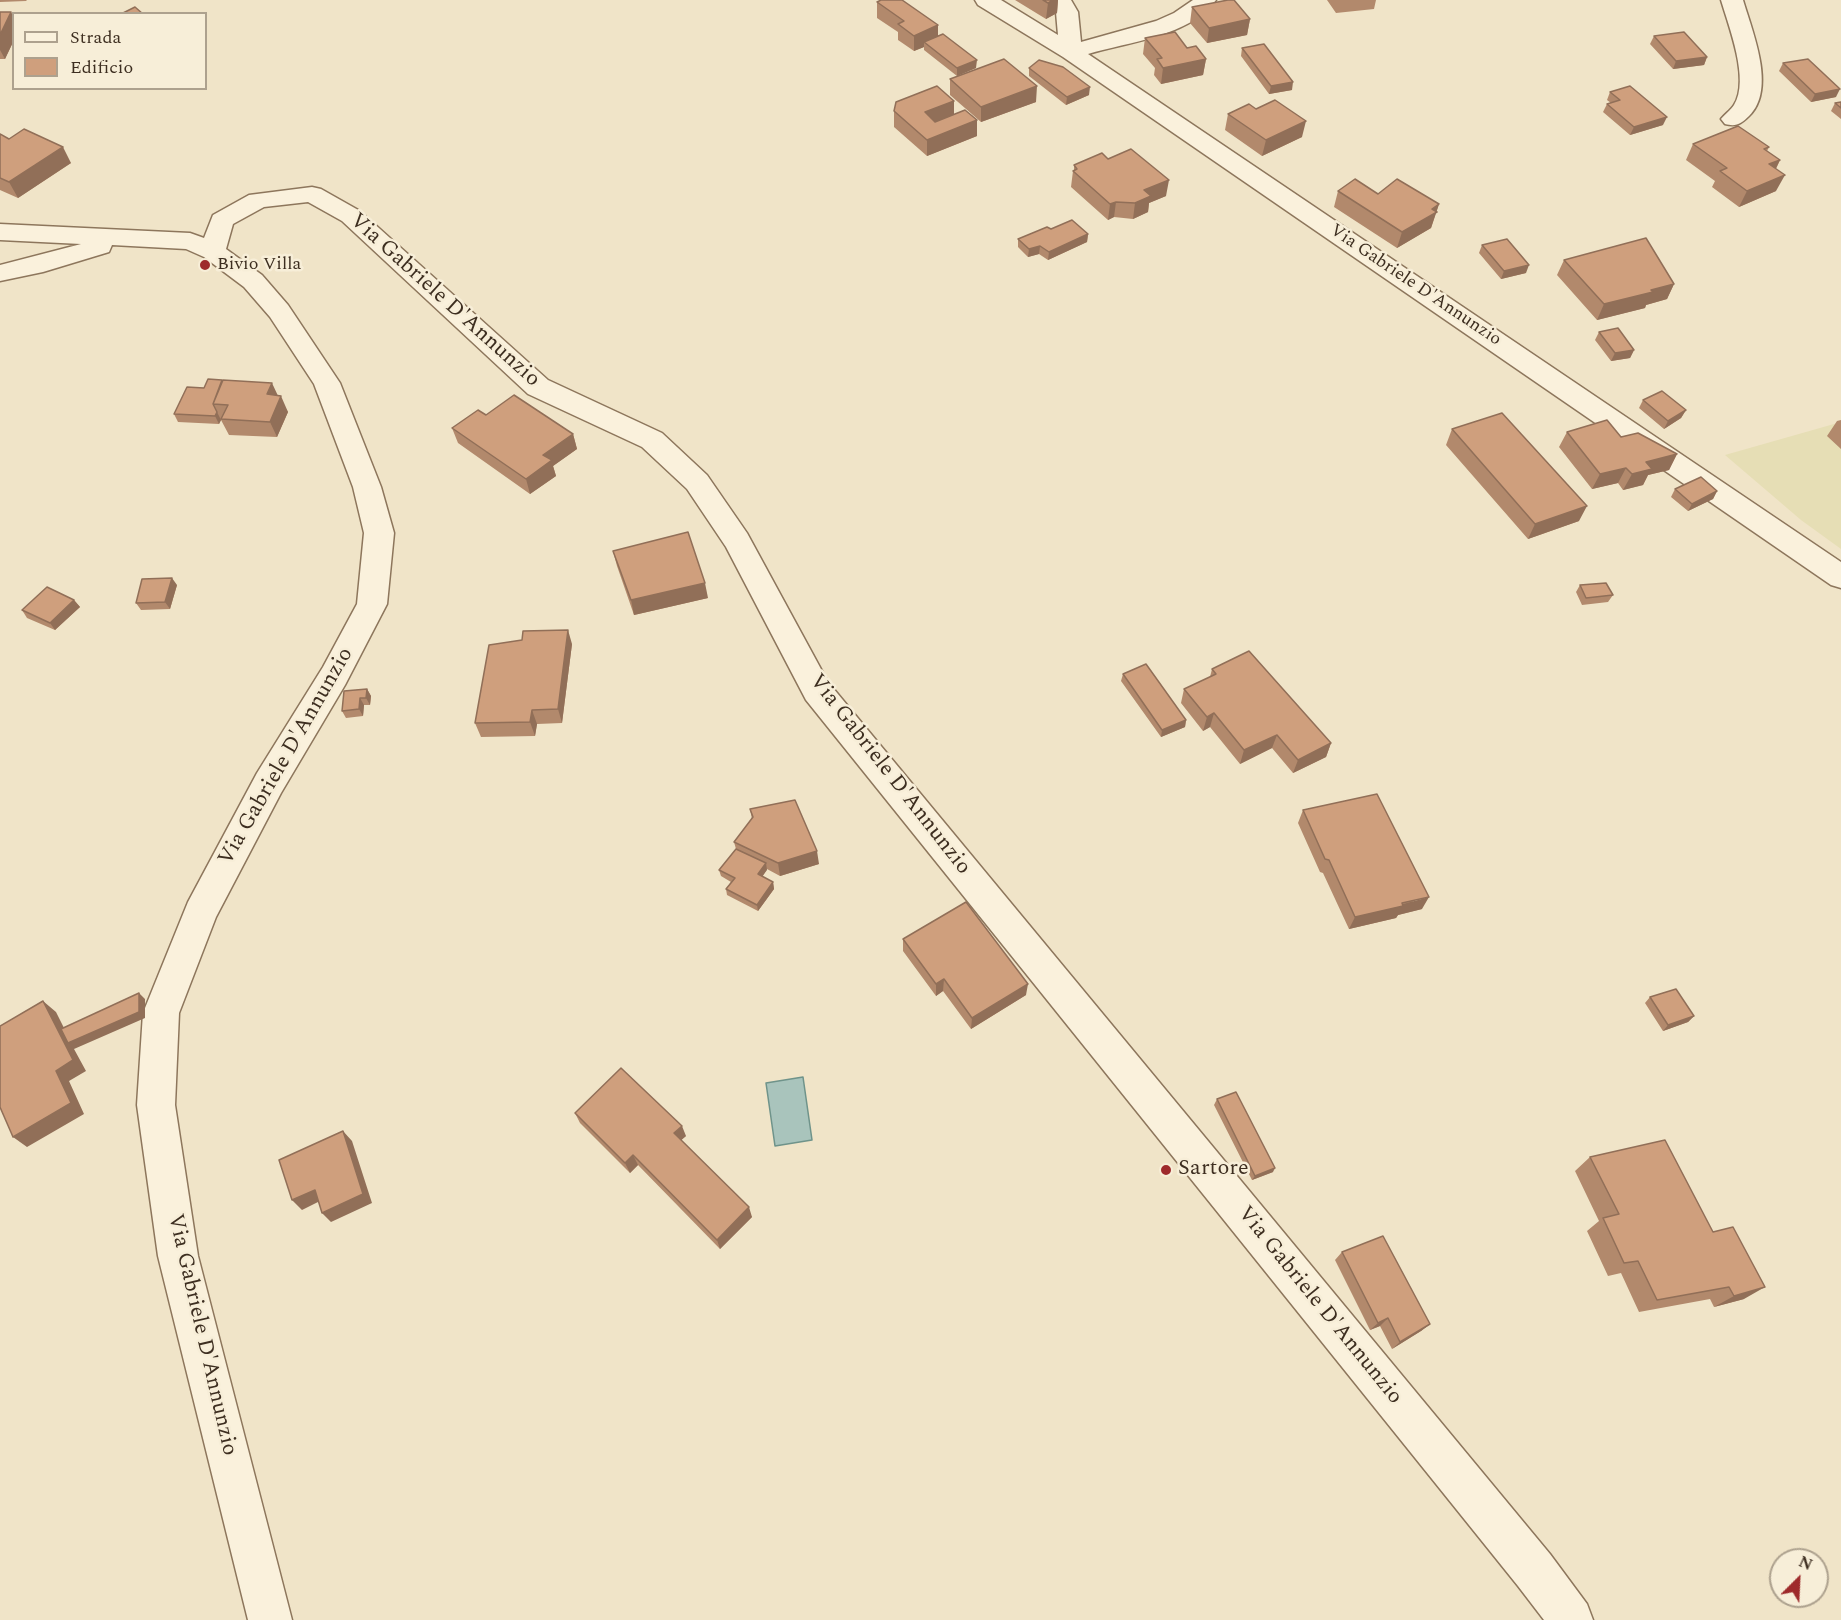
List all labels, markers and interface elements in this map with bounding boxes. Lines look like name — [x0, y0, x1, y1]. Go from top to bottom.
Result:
legend — [12, 12, 207, 90]
text: Strada — [70, 24, 121, 51]
text: Edificio — [70, 54, 133, 81]
street label: Via Gabriele D'Annunzio — [343, 208, 545, 394]
street label: Via Gabriele D'Annunzio — [1325, 220, 1505, 352]
place label: Bivio Villa — [217, 254, 301, 276]
marker: Bivio Villa — [198, 258, 212, 272]
street label: Via Gabriele D'Annunzio — [214, 643, 360, 871]
street label: Via Gabriele D'Annunzio — [802, 669, 976, 881]
place label: Sartore — [1178, 1157, 1249, 1183]
marker: Sartore — [1159, 1163, 1173, 1177]
street label: Via Gabriele D'Annunzio — [1231, 1202, 1407, 1410]
street label: Via Gabriele D'Annunzio — [160, 1212, 242, 1458]
north arrow — [1769, 1548, 1829, 1608]
text: N — [1795, 1550, 1816, 1577]

